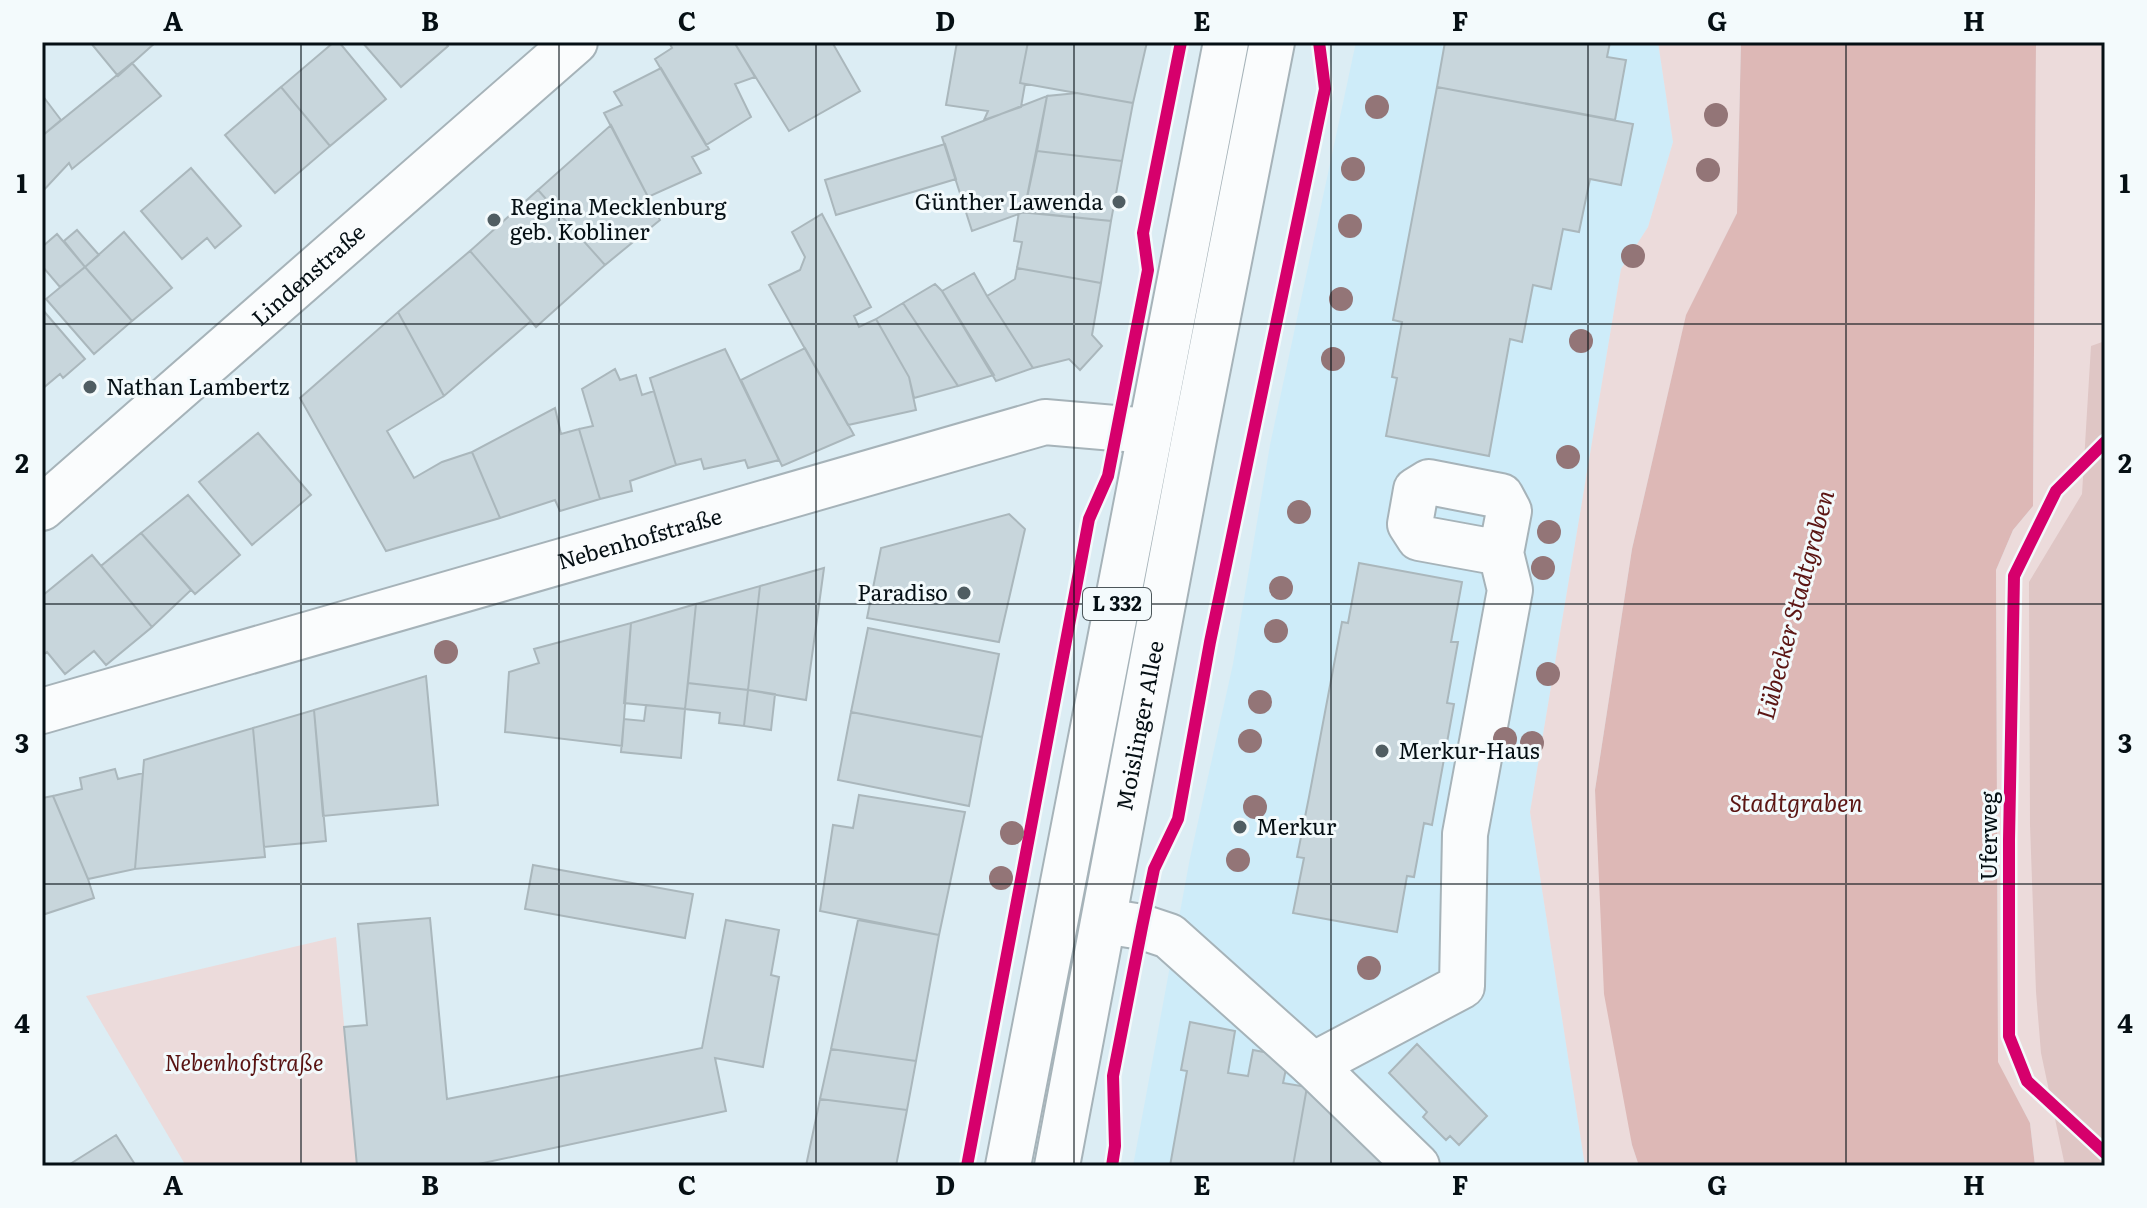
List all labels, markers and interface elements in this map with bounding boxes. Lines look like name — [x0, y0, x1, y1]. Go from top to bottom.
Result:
text: A — [163, 0, 183, 39]
text: B — [421, 0, 439, 39]
text: C — [678, 0, 696, 39]
text: D — [935, 0, 955, 39]
text: E — [1193, 0, 1211, 39]
text: F — [1452, 0, 1468, 39]
text: G — [1707, 0, 1727, 39]
text: H — [1963, 0, 1985, 39]
text: 1 — [17, 162, 28, 201]
text: 1 — [2120, 162, 2131, 201]
place label: Günther Lawenda — [915, 184, 1103, 217]
place label: Regina Mecklenburg geb. Kobliner — [510, 189, 727, 247]
marker: Günther Lawenda — [1110, 193, 1128, 211]
marker: Regina Mecklenburg geb. Kobliner — [485, 211, 503, 229]
street label: Lindenstraße — [243, 215, 372, 333]
place label: Nathan Lambertz — [106, 369, 290, 402]
marker: Nathan Lambertz — [81, 378, 99, 396]
text: 2 — [15, 442, 29, 481]
text: 2 — [2118, 442, 2132, 481]
water label: Lübecker Stadtgraben — [1746, 486, 1841, 723]
street label: Nebenhofstraße — [553, 498, 725, 577]
place label: Paradiso — [857, 575, 948, 608]
marker: Paradiso — [955, 584, 973, 602]
road number: L 332 — [1083, 588, 1151, 620]
street label: Moislinger Allee — [1106, 638, 1171, 813]
text: 3 — [15, 722, 29, 761]
text: 3 — [2118, 722, 2132, 761]
place label: Merkur-Haus — [1398, 733, 1540, 766]
marker: Merkur-Haus — [1373, 742, 1391, 760]
water label: Stadtgraben — [1729, 784, 1863, 819]
street label: Uferweg — [1971, 791, 2004, 881]
place label: Merkur — [1256, 809, 1337, 842]
marker: Merkur — [1231, 818, 1249, 836]
text: 4 — [14, 1002, 30, 1041]
text: 4 — [2117, 1002, 2133, 1041]
park label: Nebenhofstraße — [165, 1045, 323, 1078]
text: A — [163, 1164, 183, 1203]
text: B — [421, 1164, 439, 1203]
text: C — [678, 1164, 696, 1203]
text: D — [935, 1164, 955, 1203]
text: E — [1193, 1164, 1211, 1203]
text: F — [1452, 1164, 1468, 1203]
text: G — [1707, 1164, 1727, 1203]
text: H — [1963, 1164, 1985, 1203]

